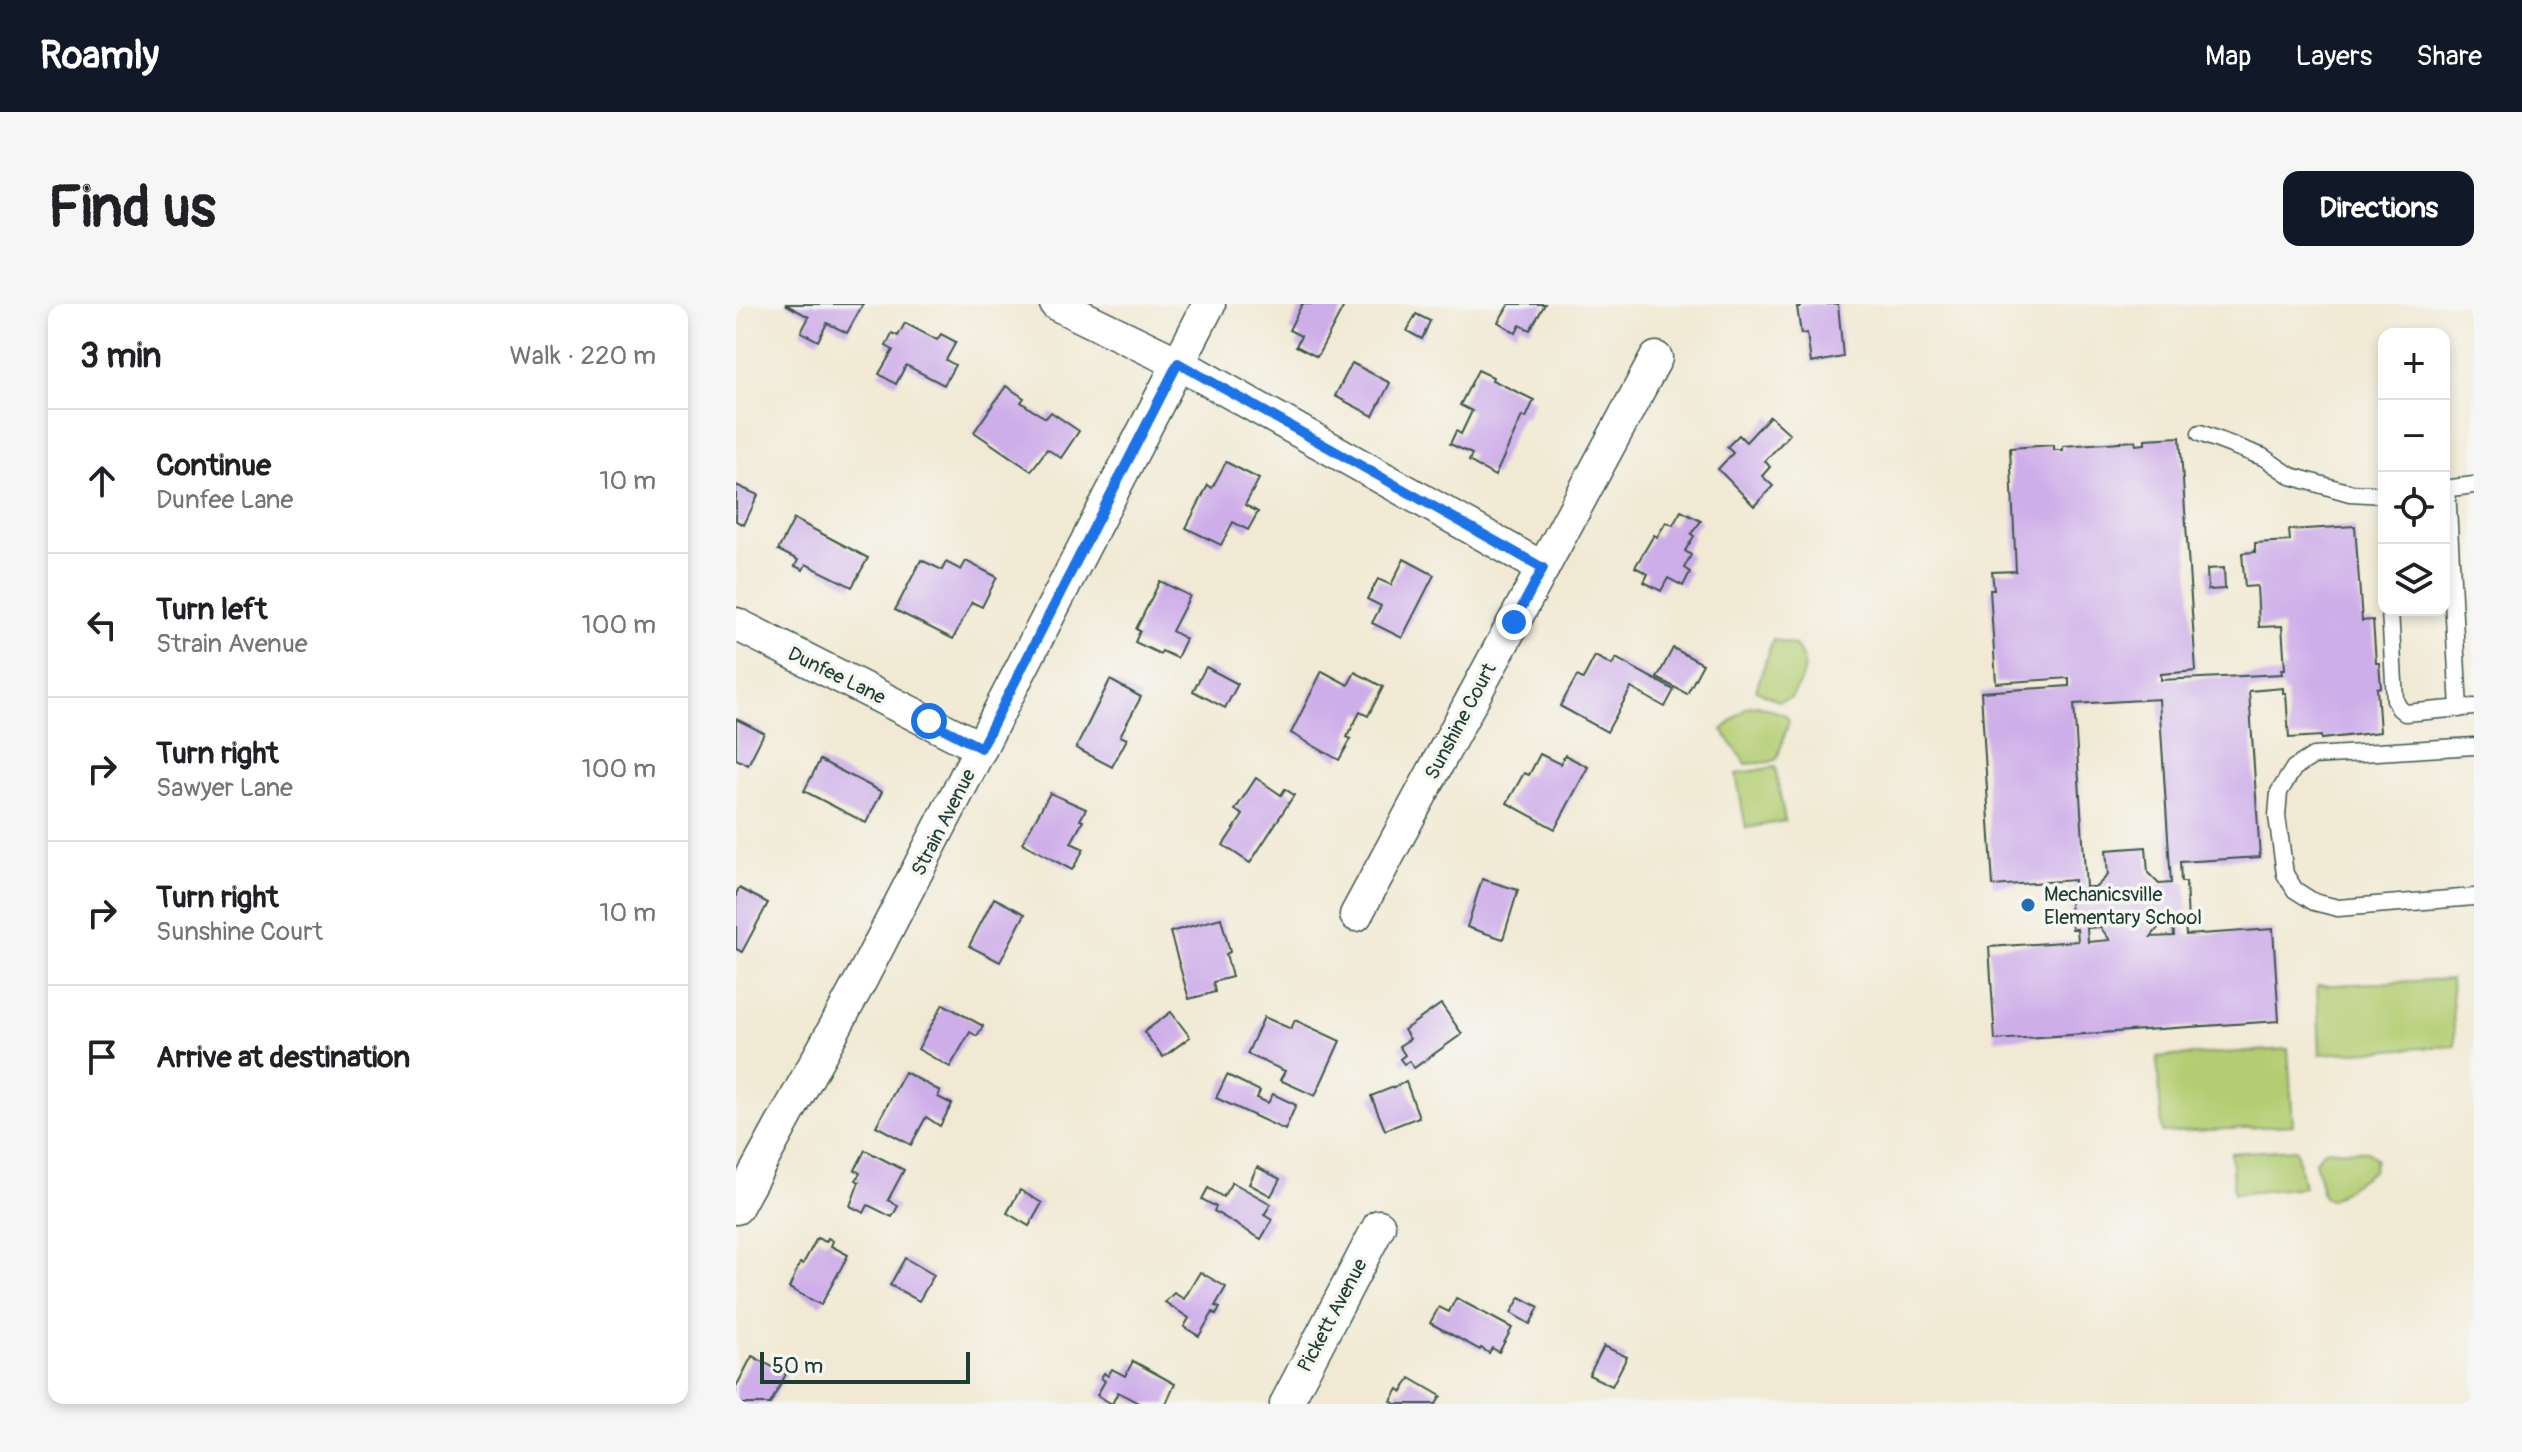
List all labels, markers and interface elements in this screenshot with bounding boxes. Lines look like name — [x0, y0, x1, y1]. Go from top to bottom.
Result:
text: Roamly — [40, 32, 159, 80]
text: Map — [2205, 39, 2251, 74]
text: Layers — [2295, 39, 2372, 74]
text: Share — [2416, 39, 2482, 74]
button: Directions — [2283, 171, 2474, 246]
text: Find us — [48, 174, 216, 243]
map controls — [2378, 328, 2450, 616]
button: + — [2378, 328, 2450, 400]
text: 3 min — [80, 335, 162, 378]
text: Walk · 220 m — [509, 340, 656, 372]
button: − — [2378, 400, 2450, 472]
text: Continue — [156, 447, 271, 484]
icon: ahead — [80, 459, 124, 503]
text: 10 m — [599, 465, 656, 497]
button: locate — [2378, 472, 2450, 544]
text: Dunfee Lane — [156, 484, 293, 516]
button: layers — [2378, 544, 2450, 616]
text: Turn left — [156, 591, 267, 628]
icon: left — [80, 603, 124, 647]
route end — [1496, 604, 1532, 640]
text: 100 m — [582, 609, 656, 641]
text: Strain Avenue — [156, 628, 308, 660]
street label: Dunfee Lane — [784, 641, 890, 710]
street label: Sunshine Court — [1419, 658, 1502, 784]
route start — [911, 703, 947, 739]
text: Turn right — [156, 735, 279, 772]
icon: right — [80, 747, 124, 791]
text: 100 m — [582, 753, 656, 785]
street label: Strain Avenue — [906, 764, 981, 880]
text: Sawyer Lane — [156, 772, 293, 804]
text: Turn right — [156, 879, 279, 916]
place label: Mechanicsville Elementary School — [2044, 882, 2202, 930]
icon: right — [80, 891, 124, 935]
marker: Mechanicsville Elementary School — [2019, 896, 2037, 914]
text: 10 m — [599, 897, 656, 929]
text: Sunshine Court — [156, 916, 323, 948]
icon: arrive — [80, 1035, 124, 1079]
text: Arrive at destination — [156, 1039, 410, 1076]
street label: Pickett Avenue — [1292, 1254, 1373, 1376]
scale bar — [760, 1348, 970, 1384]
text: 50 m — [772, 1352, 823, 1380]

